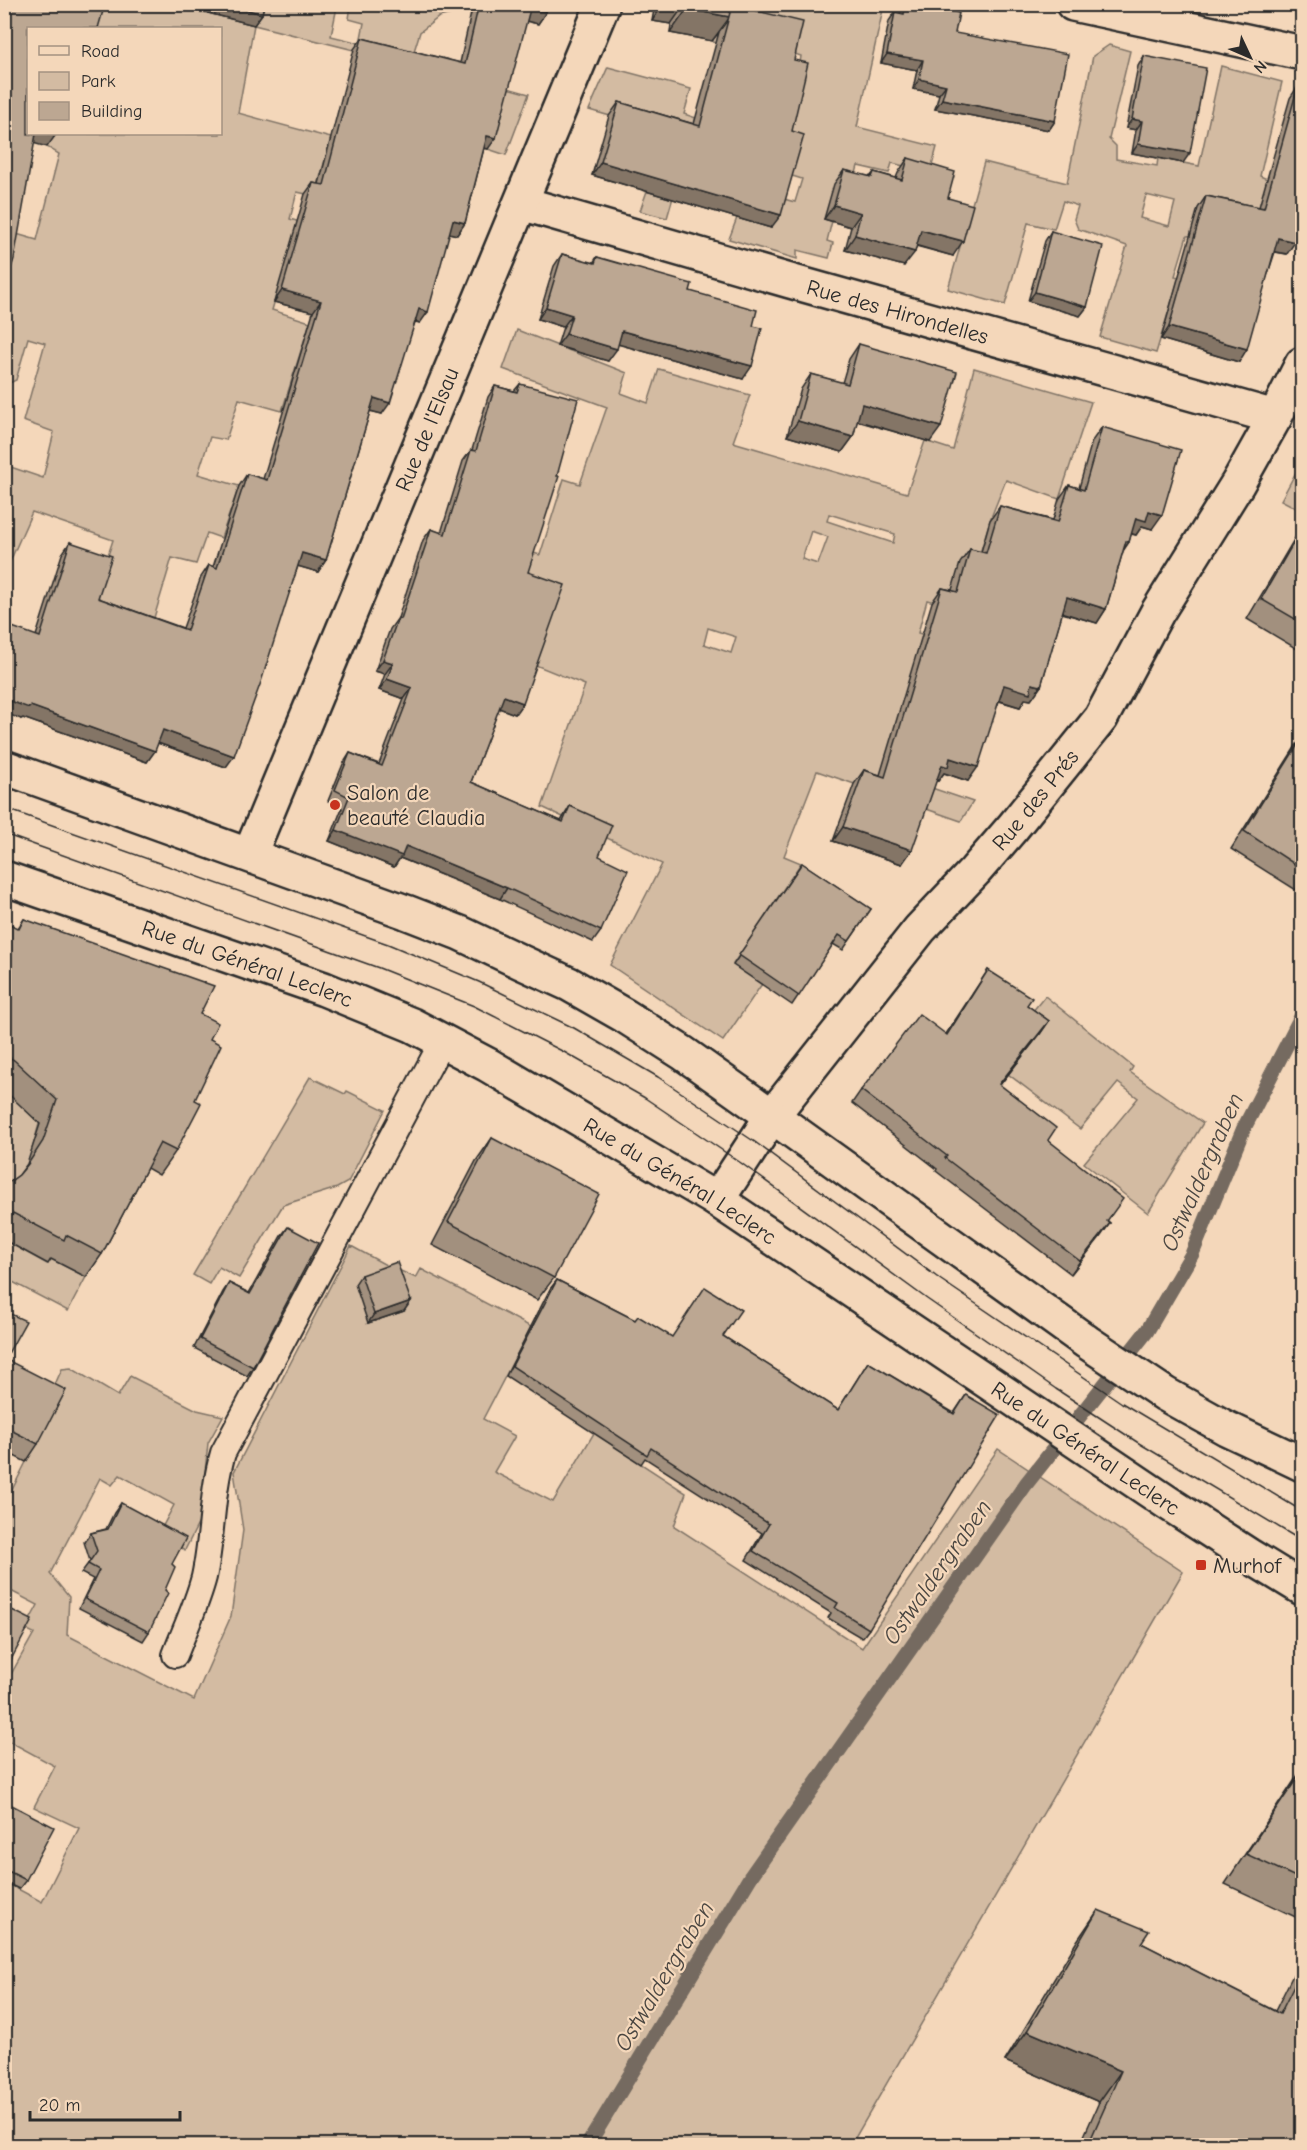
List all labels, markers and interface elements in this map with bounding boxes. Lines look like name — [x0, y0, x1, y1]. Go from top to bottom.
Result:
legend — [27, 27, 222, 135]
north arrow — [1220, 27, 1280, 87]
text: Road — [81, 41, 120, 62]
text: N — [1250, 57, 1270, 77]
text: Park — [81, 71, 116, 92]
text: Building — [81, 101, 143, 122]
street label: Rue des Hirondelles — [804, 274, 991, 350]
street label: Rue de l'Elsau — [390, 364, 465, 495]
street label: Rue des Prés — [987, 745, 1084, 856]
place label: Salon de beauté Claudia — [347, 780, 485, 831]
marker: Salon de beauté Claudia — [328, 798, 342, 812]
street label: Rue du Général Leclerc — [138, 915, 357, 1014]
water label: Ostwaldergraben — [1155, 1089, 1249, 1255]
street label: Rue du Général Leclerc — [579, 1112, 782, 1251]
street label: Rue du Général Leclerc — [986, 1376, 1185, 1522]
water label: Ostwaldergraben — [877, 1494, 997, 1650]
place label: Murhof — [1213, 1553, 1283, 1579]
marker: Murhof — [1194, 1558, 1208, 1572]
water label: Ostwaldergraben — [608, 1896, 720, 2056]
scale bar — [30, 2084, 180, 2122]
text: 20 m — [39, 2095, 80, 2116]

